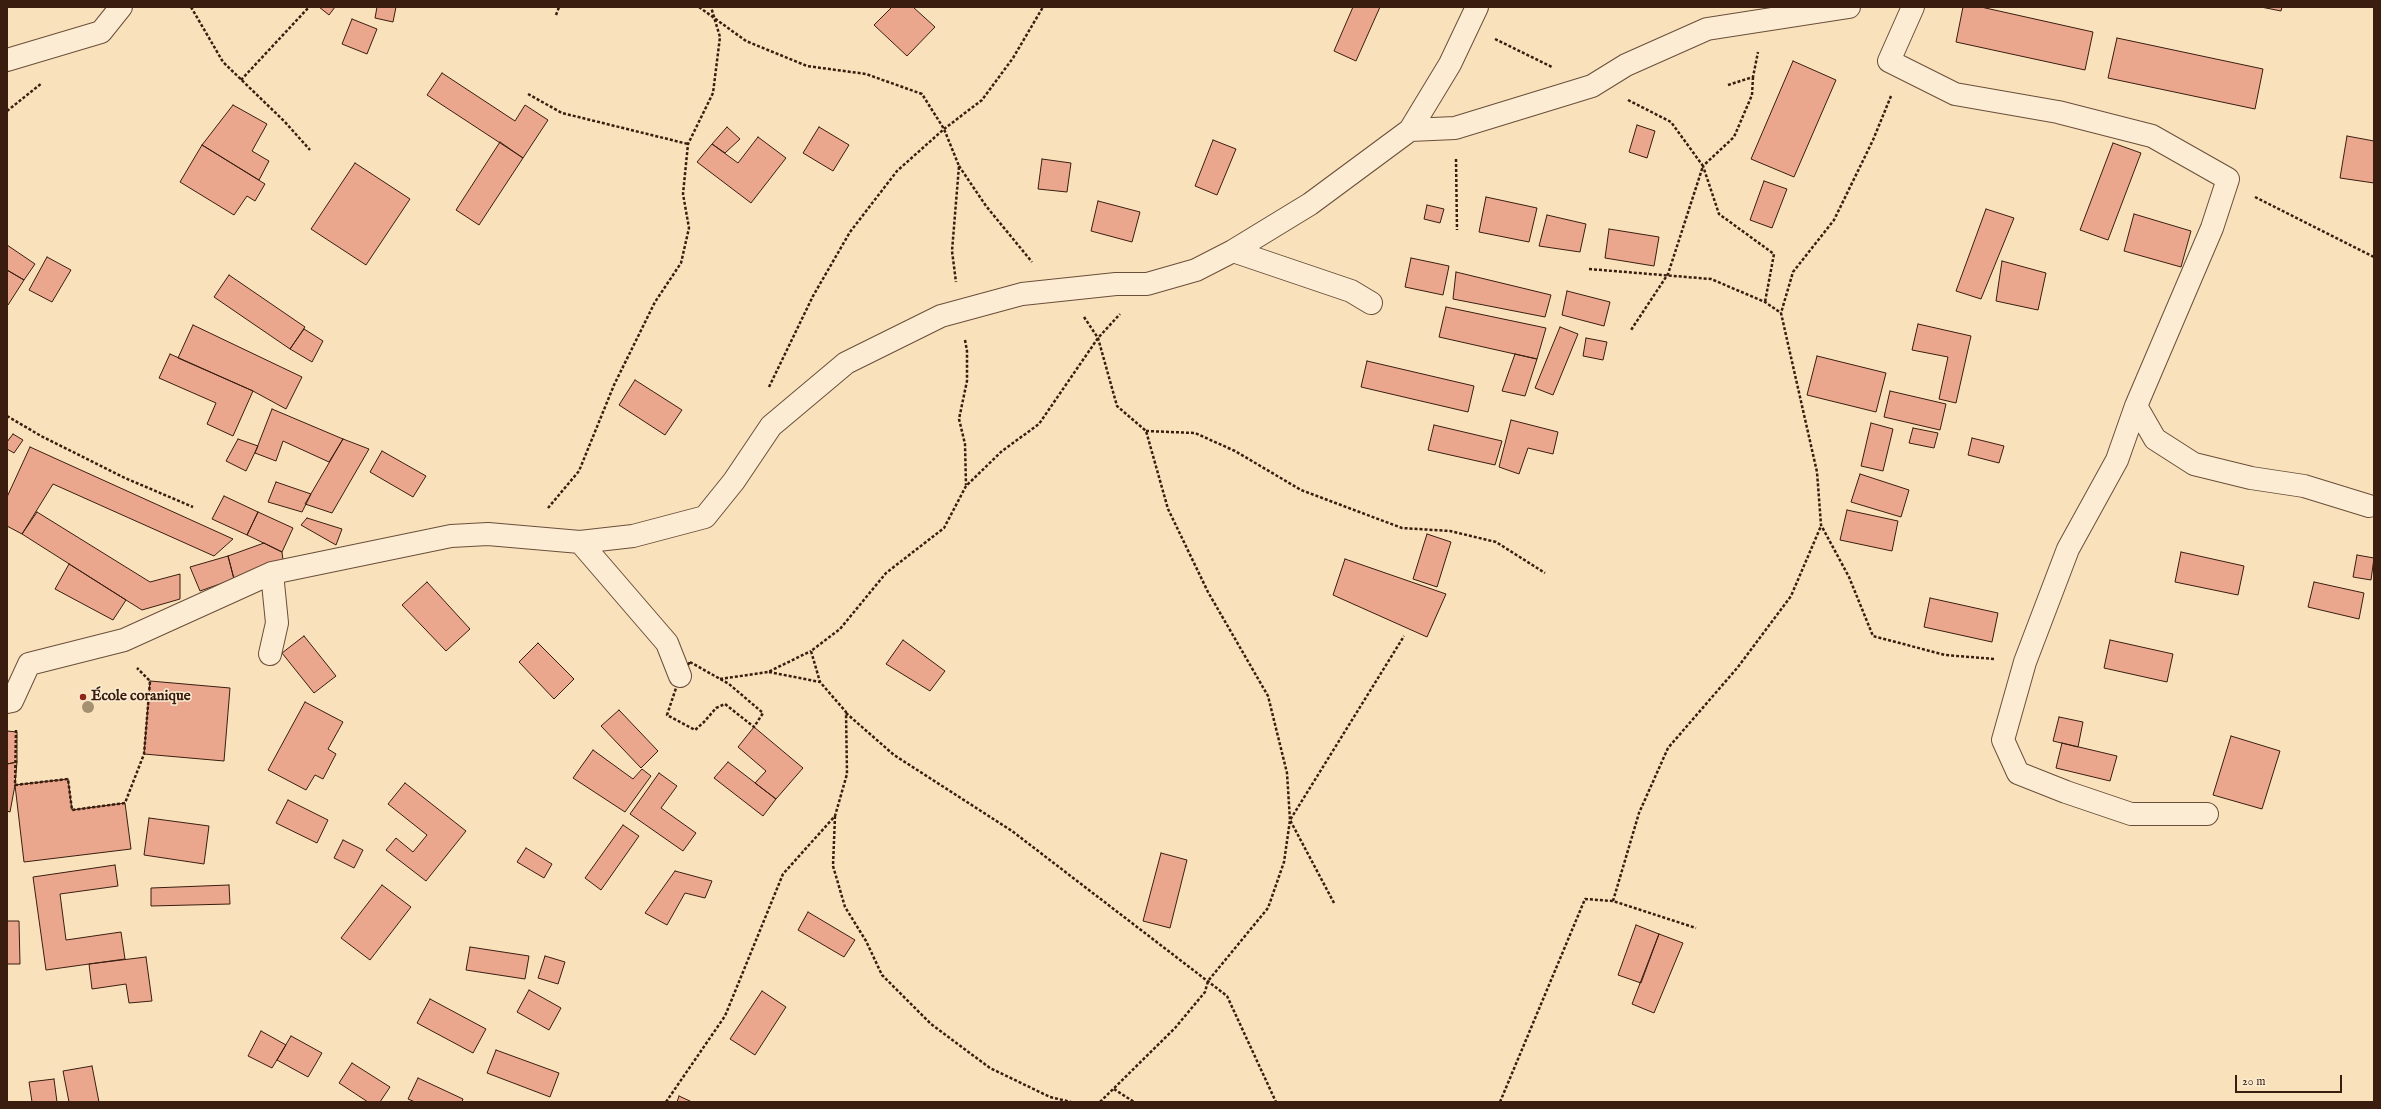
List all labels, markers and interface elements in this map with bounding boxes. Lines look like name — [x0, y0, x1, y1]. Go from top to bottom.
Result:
place label: École coranique — [91, 688, 191, 706]
marker: École coranique — [78, 692, 88, 702]
scale bar — [2237, 1067, 2344, 1093]
text: 20 m — [2242, 1074, 2265, 1089]

